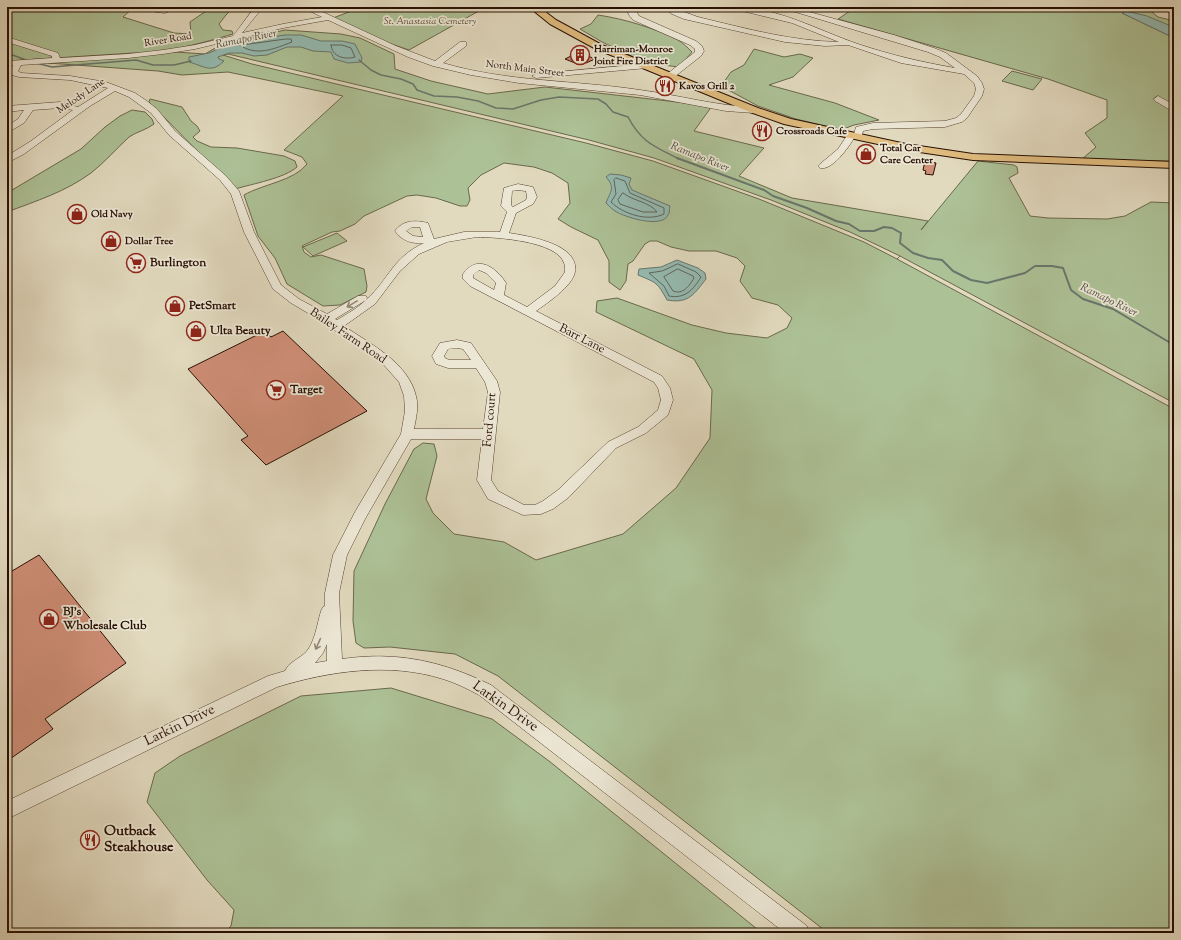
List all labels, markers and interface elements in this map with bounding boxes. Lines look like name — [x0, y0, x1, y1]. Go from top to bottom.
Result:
park label: St. Anastasia Cemetery — [384, 14, 476, 29]
water label: Ramapo River — [214, 25, 278, 53]
street label: River Road — [143, 29, 193, 51]
place label: Harriman-Monroe Joint Fire District — [593, 42, 673, 69]
building icon: Harriman-Monroe Joint Fire District — [569, 44, 591, 66]
street label: North Main Street — [485, 57, 566, 81]
street label: Melody Lane — [54, 74, 109, 118]
restaurant icon: Kavos Grill 2 — [654, 75, 676, 97]
place label: Kavos Grill 2 — [678, 79, 735, 94]
restaurant icon: Crossroads Cafe — [751, 120, 773, 142]
place label: Crossroads Cafe — [776, 124, 847, 139]
water label: Ramapo River — [668, 138, 732, 176]
place label: Total Car Care Center — [879, 141, 933, 168]
shop icon: Total Car Care Center — [855, 143, 877, 165]
shop icon: Old Navy — [66, 203, 88, 225]
place label: Old Navy — [91, 207, 134, 222]
shop icon: Dollar Tree — [100, 230, 122, 252]
place label: Dollar Tree — [124, 234, 174, 249]
supermarket icon: Burlington — [125, 252, 147, 274]
place label: Burlington — [149, 254, 207, 272]
water label: Ramapo River — [1078, 279, 1140, 321]
shop icon: PetSmart — [164, 295, 186, 317]
place label: PetSmart — [188, 297, 237, 315]
one-way arrow — [347, 300, 358, 308]
street label: Bailey Farm Road — [306, 304, 390, 369]
shop icon: Ulta Beauty — [185, 320, 207, 342]
street label: Barr Lane — [556, 320, 609, 359]
place label: Ulta Beauty — [209, 322, 271, 340]
supermarket icon: Target — [265, 379, 287, 401]
place label: Target — [289, 381, 324, 399]
street label: Ford court — [479, 392, 501, 448]
place label: BJ's Wholesale Club — [62, 603, 147, 635]
shop icon: BJ's Wholesale Club — [38, 608, 60, 630]
one-way arrow — [314, 638, 322, 650]
street label: Larkin Drive — [468, 677, 542, 737]
street label: Larkin Drive — [141, 700, 219, 752]
place label: Outback Steakhouse — [104, 822, 174, 858]
restaurant icon: Outback Steakhouse — [79, 829, 101, 851]

